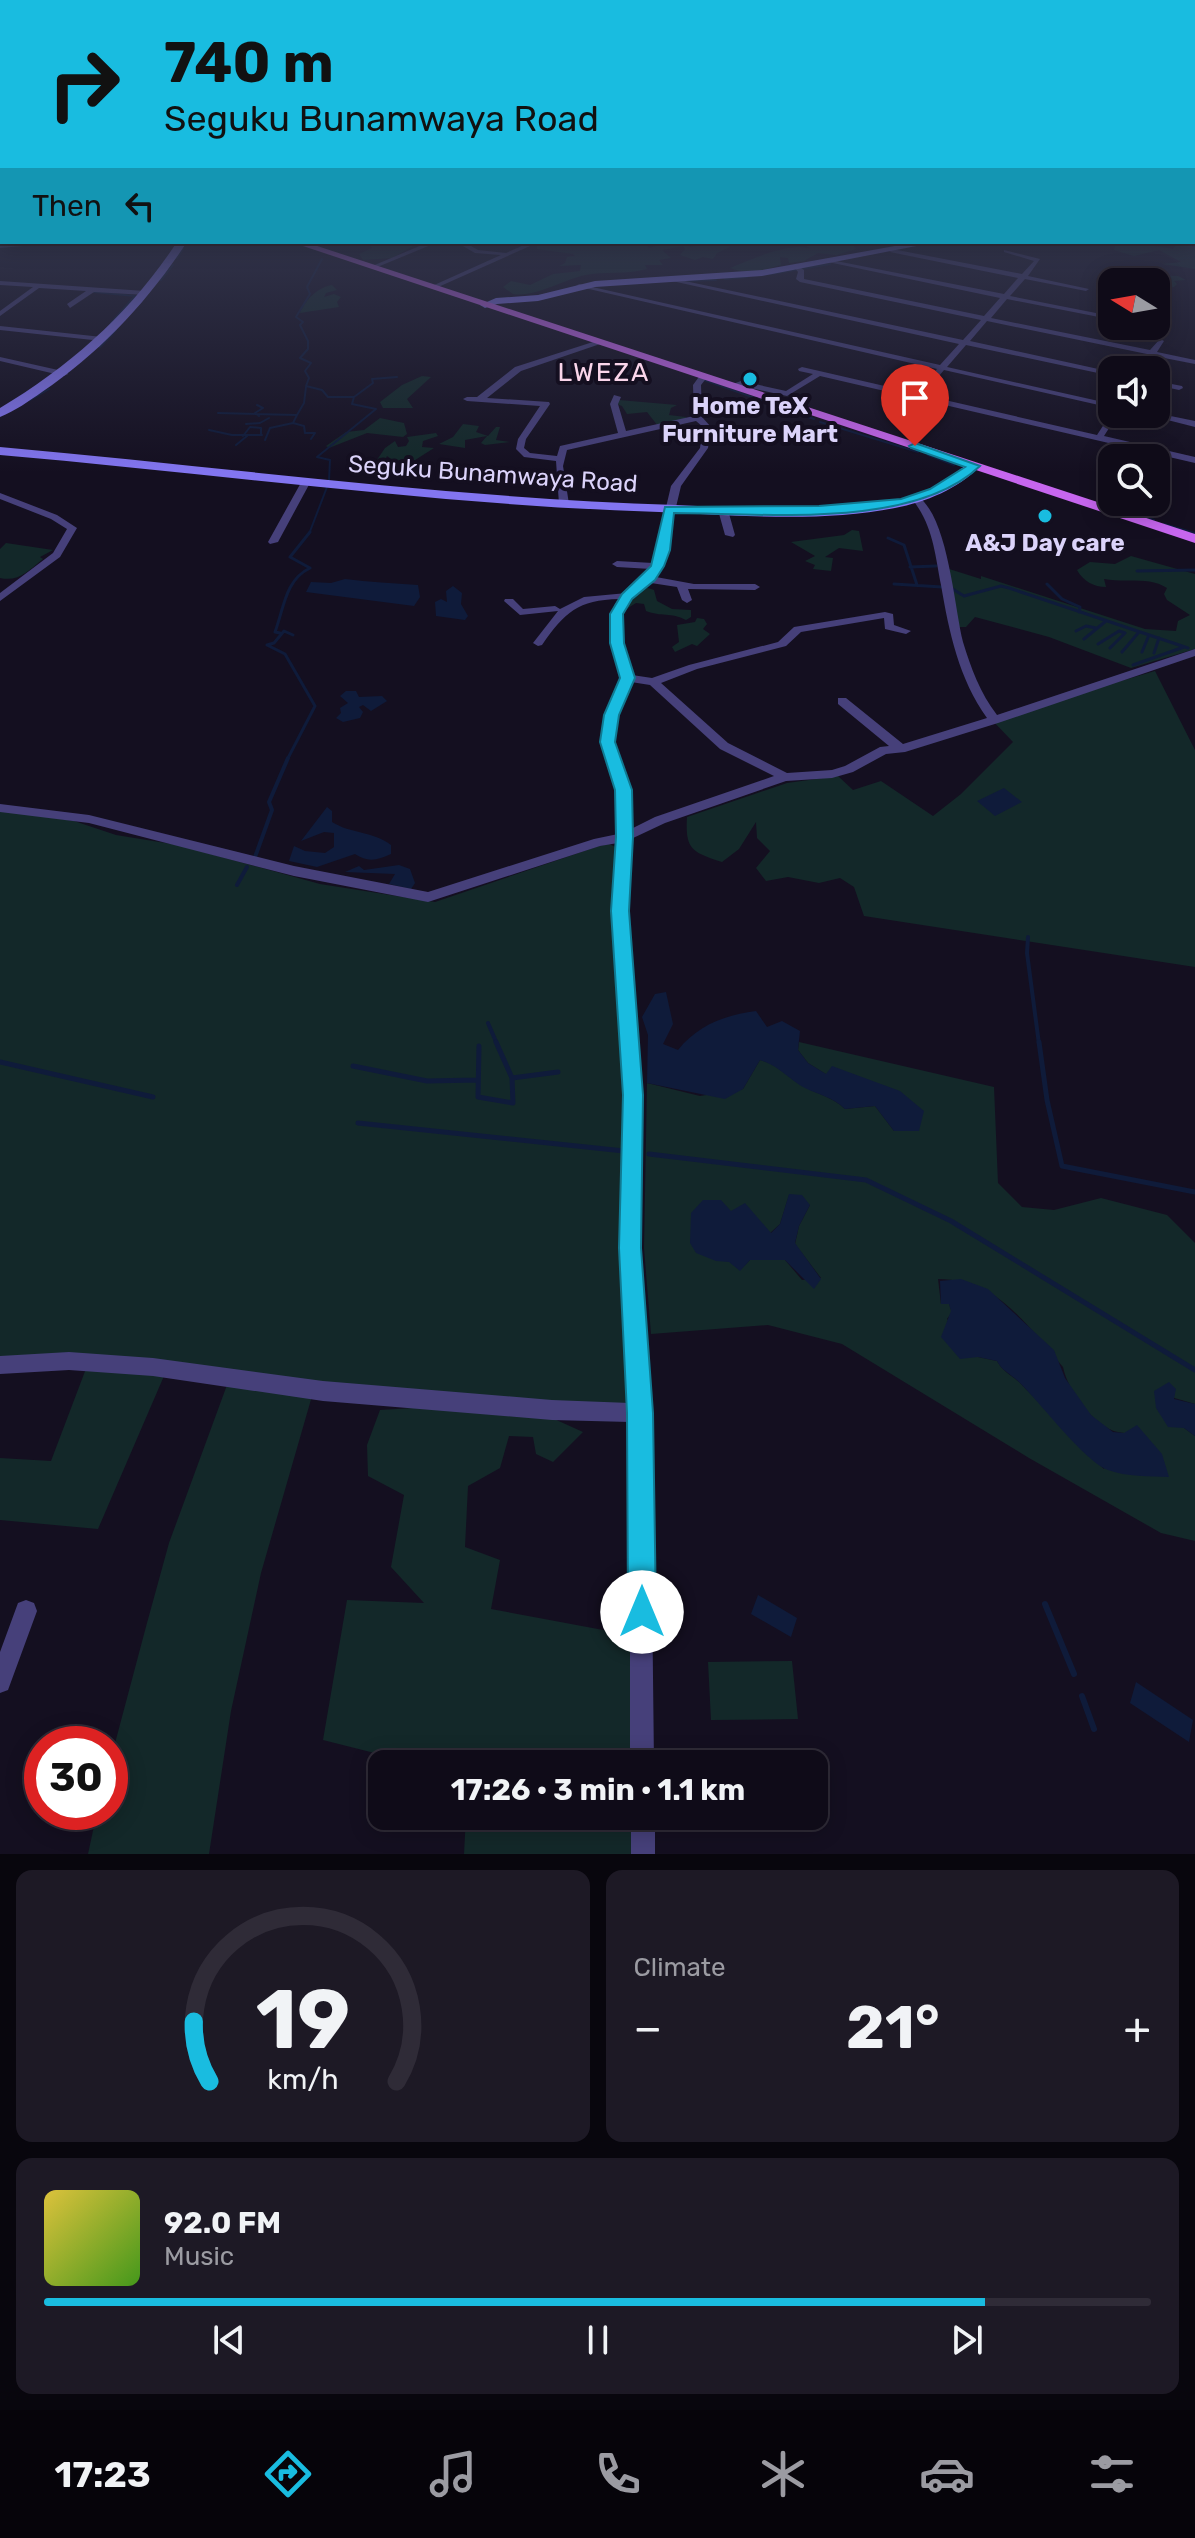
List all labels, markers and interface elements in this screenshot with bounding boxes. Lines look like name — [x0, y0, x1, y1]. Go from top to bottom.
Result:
text: 740 m — [164, 30, 334, 96]
icon: right — [32, 32, 136, 136]
text: Seguku Bunamwaya Road — [164, 97, 599, 140]
icon: left — [118, 184, 162, 228]
text: Then — [32, 188, 102, 224]
north arrow — [1098, 268, 1170, 340]
map controls — [1098, 268, 1170, 516]
button: sound — [1098, 356, 1170, 428]
district label: LWEZA — [557, 357, 651, 388]
pin — [881, 364, 949, 446]
marker: Home TeX Furniture Mart — [741, 370, 759, 388]
icon: arrive — [893, 376, 937, 420]
place label: Home TeX Furniture Mart — [662, 392, 838, 448]
button: search — [1098, 444, 1170, 516]
street label: Seguku Bunamwaya Road — [347, 450, 639, 498]
marker: A&J Day care — [1036, 507, 1054, 525]
place label: A&J Day care — [965, 529, 1125, 557]
position arrow — [600, 1570, 684, 1654]
speed limit sign: 30 — [24, 1726, 128, 1830]
text: 17:26 · 3 min · 1.1 km — [451, 1772, 745, 1808]
text: Climate — [634, 1952, 726, 1983]
text: 19 — [255, 1970, 350, 2069]
text: 21° — [846, 1992, 940, 2063]
text: − — [634, 2002, 662, 2054]
text: + — [1124, 2002, 1151, 2054]
text: km/h — [267, 2062, 338, 2096]
text: 92.0 FM — [164, 2205, 281, 2241]
text: Music — [164, 2241, 234, 2272]
icon: previous — [207, 2318, 251, 2362]
icon: pause — [576, 2318, 620, 2362]
icon: next — [945, 2318, 989, 2362]
icon: directions — [260, 2446, 316, 2502]
icon: music — [425, 2446, 481, 2502]
icon: phone — [590, 2446, 646, 2502]
icon: climate — [755, 2446, 811, 2502]
icon: car — [919, 2446, 975, 2502]
icon: filters — [1084, 2446, 1140, 2502]
text: 17:23 — [54, 2453, 151, 2496]

